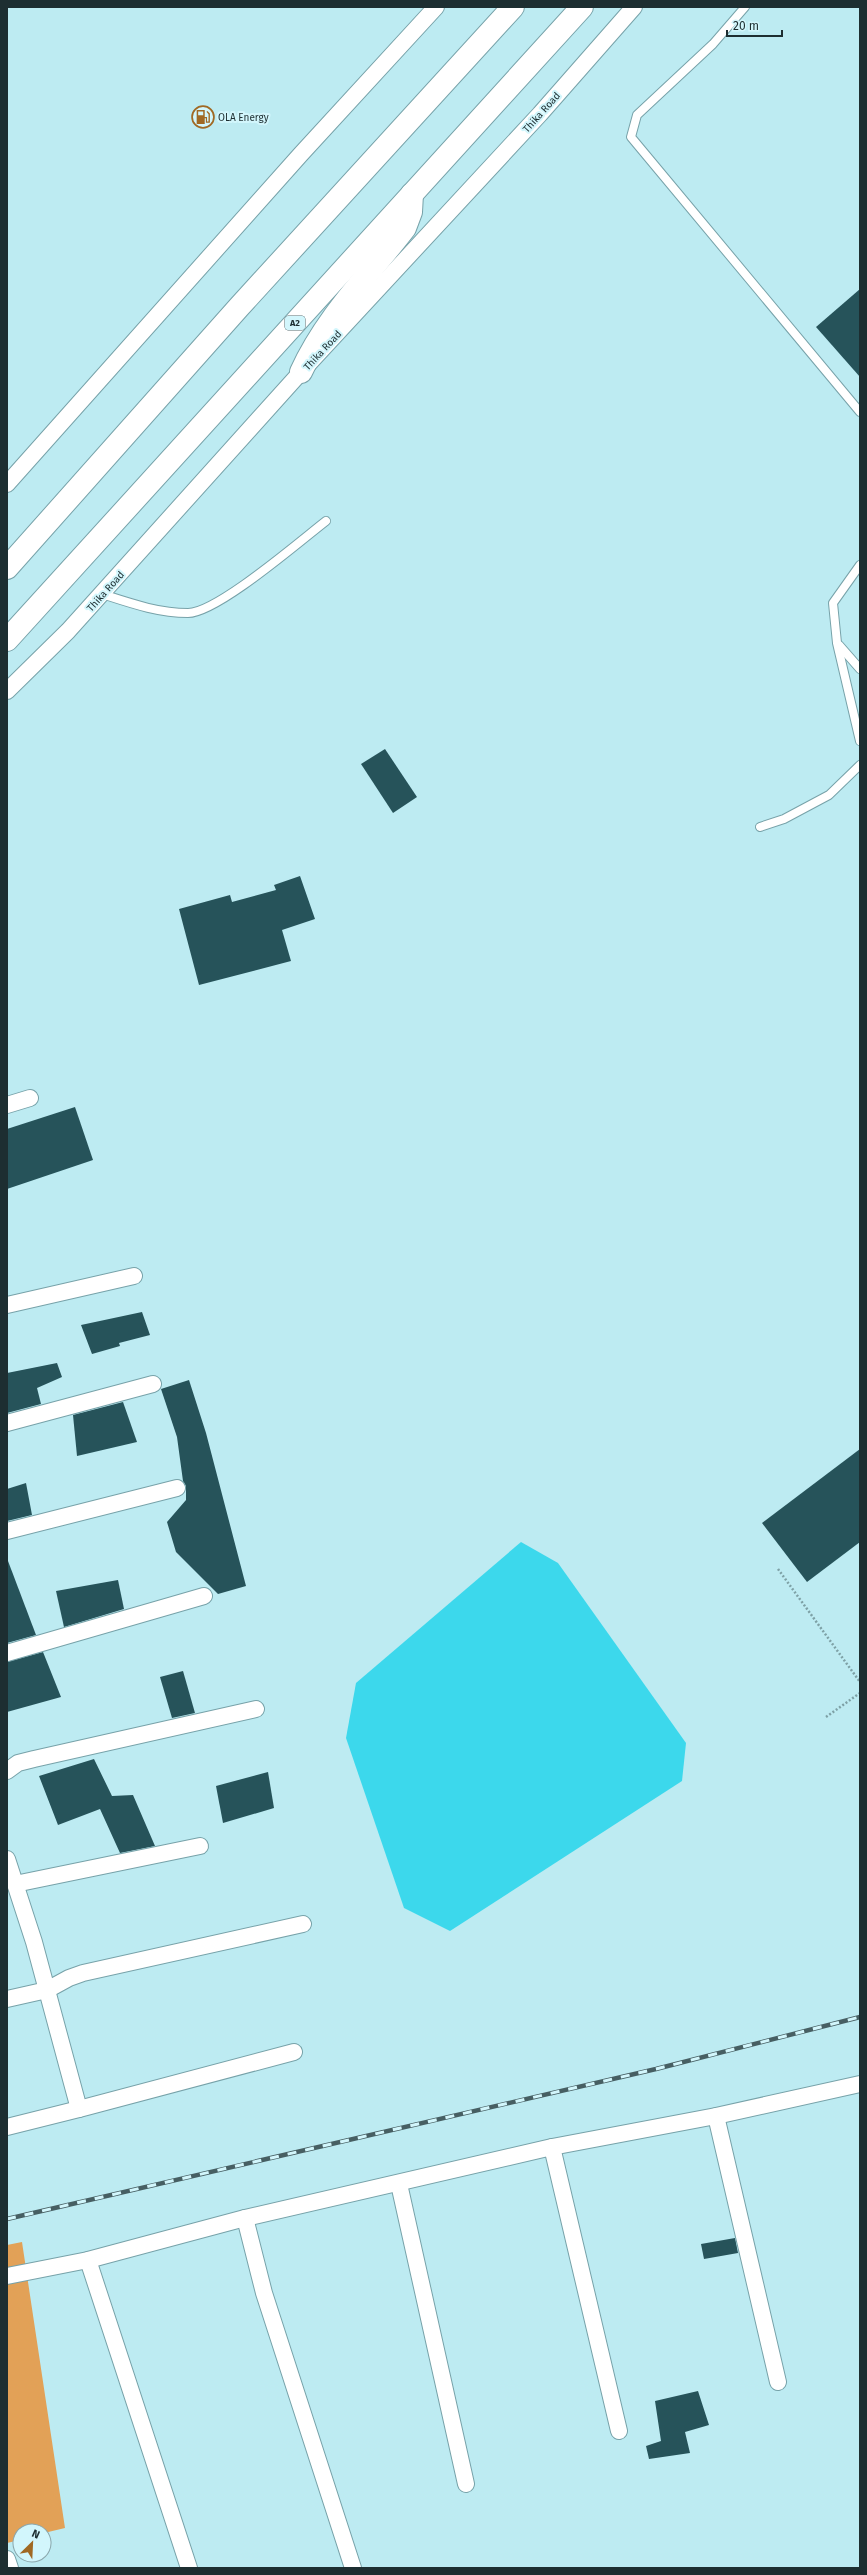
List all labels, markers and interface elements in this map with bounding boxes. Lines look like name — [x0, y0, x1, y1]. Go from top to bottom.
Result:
scale bar — [727, 12, 782, 38]
text: 20 m — [733, 19, 759, 33]
street label: Thika Road — [521, 90, 563, 135]
fuel station icon: OLA Energy — [190, 104, 216, 130]
place label: OLA Energy — [218, 112, 269, 124]
road number: A2 — [285, 316, 305, 330]
street label: Thika Road — [301, 328, 344, 373]
street label: Thika Road — [85, 569, 127, 614]
north arrow — [12, 2523, 52, 2563]
text: N — [30, 2527, 42, 2542]

